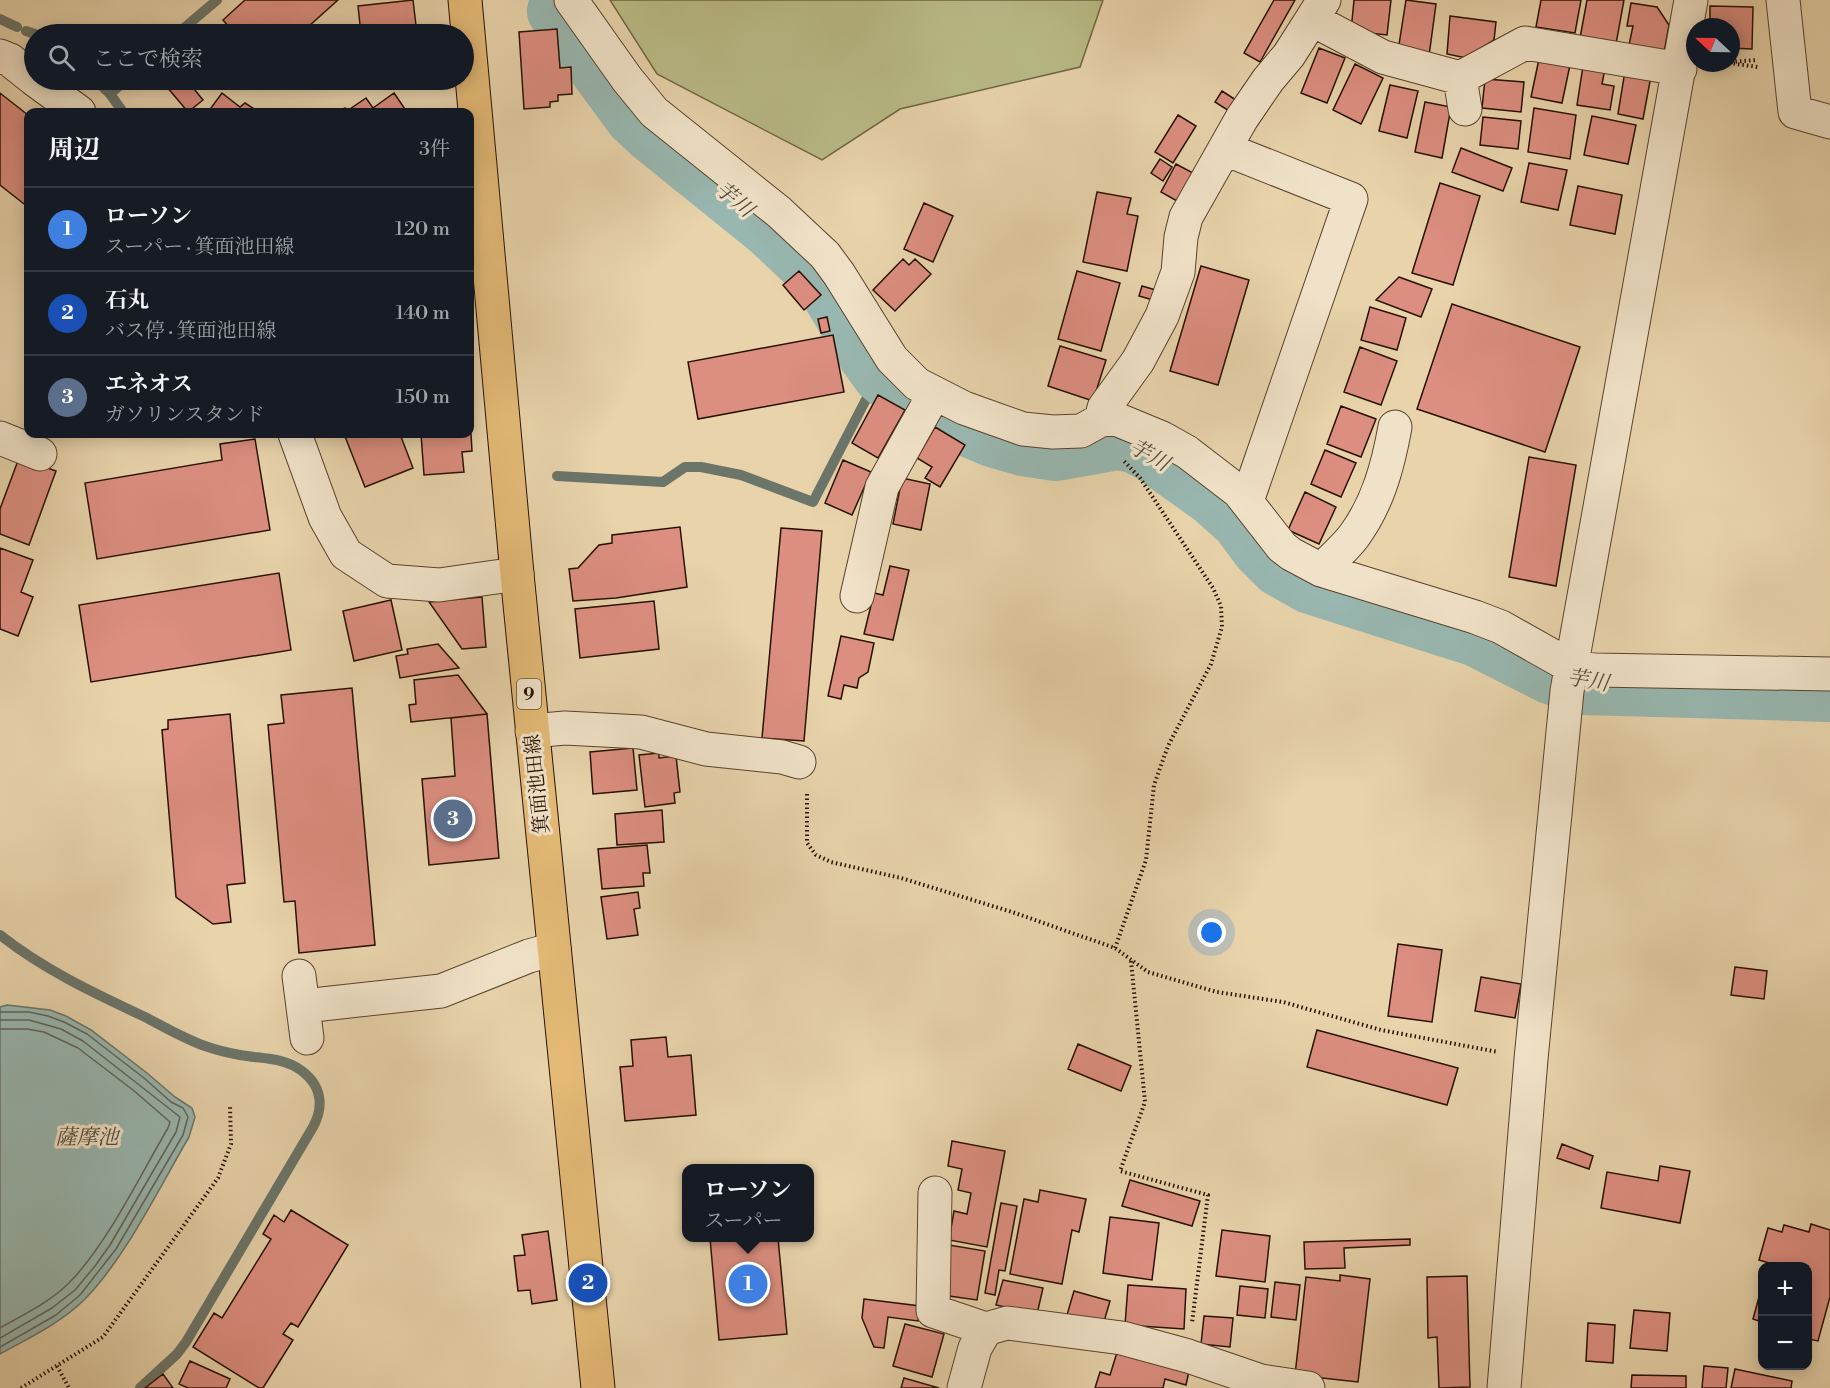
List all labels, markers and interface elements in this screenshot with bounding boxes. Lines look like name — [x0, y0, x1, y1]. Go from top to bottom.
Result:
north arrow — [1686, 18, 1740, 72]
search box — [24, 24, 474, 90]
icon: search — [45, 41, 78, 74]
text: ここで検索 — [93, 46, 203, 73]
text: 周辺 — [48, 134, 100, 166]
text: 3件 — [419, 137, 450, 162]
water label: 芋川 — [710, 177, 760, 225]
text: ローソン — [105, 203, 192, 230]
text: 1 — [63, 217, 72, 242]
text: 120 m — [395, 217, 450, 242]
text: スーパー · 箕面池田線 — [105, 235, 295, 260]
text: 石丸 — [105, 287, 149, 314]
text: 2 — [61, 301, 74, 326]
text: 140 m — [395, 301, 450, 326]
text: バス停 · 箕面池田線 — [105, 319, 277, 344]
text: エネオス — [105, 371, 193, 398]
text: 3 — [61, 385, 74, 410]
text: 150 m — [395, 385, 450, 410]
text: ガソリンスタンド — [105, 403, 264, 428]
water label: 芋川 — [1124, 434, 1175, 479]
water label: 芋川 — [1565, 665, 1613, 697]
road number: 9 — [517, 679, 541, 709]
street label: 箕面池田線 — [520, 733, 556, 835]
pin: 3 — [434, 796, 472, 842]
your location — [1197, 918, 1226, 947]
water label: 薩摩池 — [56, 1125, 120, 1151]
popup — [682, 1164, 814, 1242]
text: ローソン — [704, 1177, 792, 1204]
text: スーパー — [704, 1209, 782, 1234]
pin: 2 — [568, 1260, 608, 1306]
pin: 1 — [728, 1262, 768, 1306]
map controls — [1758, 1262, 1812, 1370]
button: + — [1758, 1262, 1812, 1316]
button: − — [1758, 1316, 1812, 1370]

